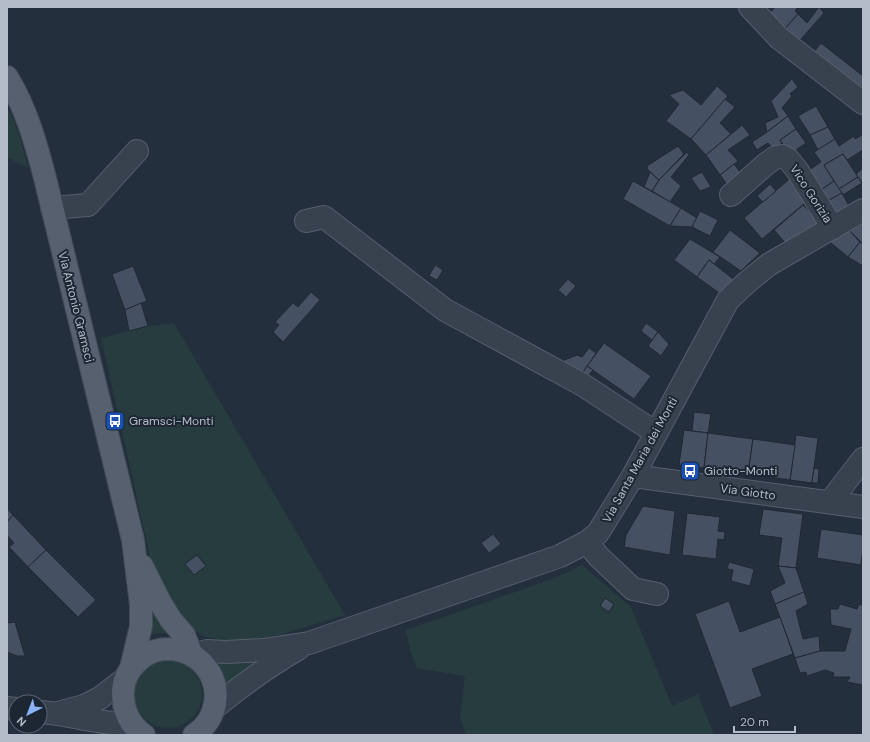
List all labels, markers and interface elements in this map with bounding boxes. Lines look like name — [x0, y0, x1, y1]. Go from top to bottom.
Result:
street label: Vico Gorizia — [786, 162, 836, 226]
street label: Via Antonio Gramsci — [54, 250, 98, 364]
street label: Via Santa Maria dei Monti — [599, 394, 681, 526]
bus stop icon: Gramsci-Monti — [104, 410, 126, 432]
place label: Gramsci-Monti — [129, 413, 214, 429]
bus stop icon: Giotto-Monti — [679, 460, 701, 482]
place label: Giotto-Monti — [704, 463, 778, 479]
street label: Via Giotto — [719, 480, 777, 504]
north arrow — [8, 694, 48, 734]
scale bar — [734, 708, 795, 734]
text: N — [14, 714, 29, 729]
text: 20 m — [740, 714, 769, 730]

